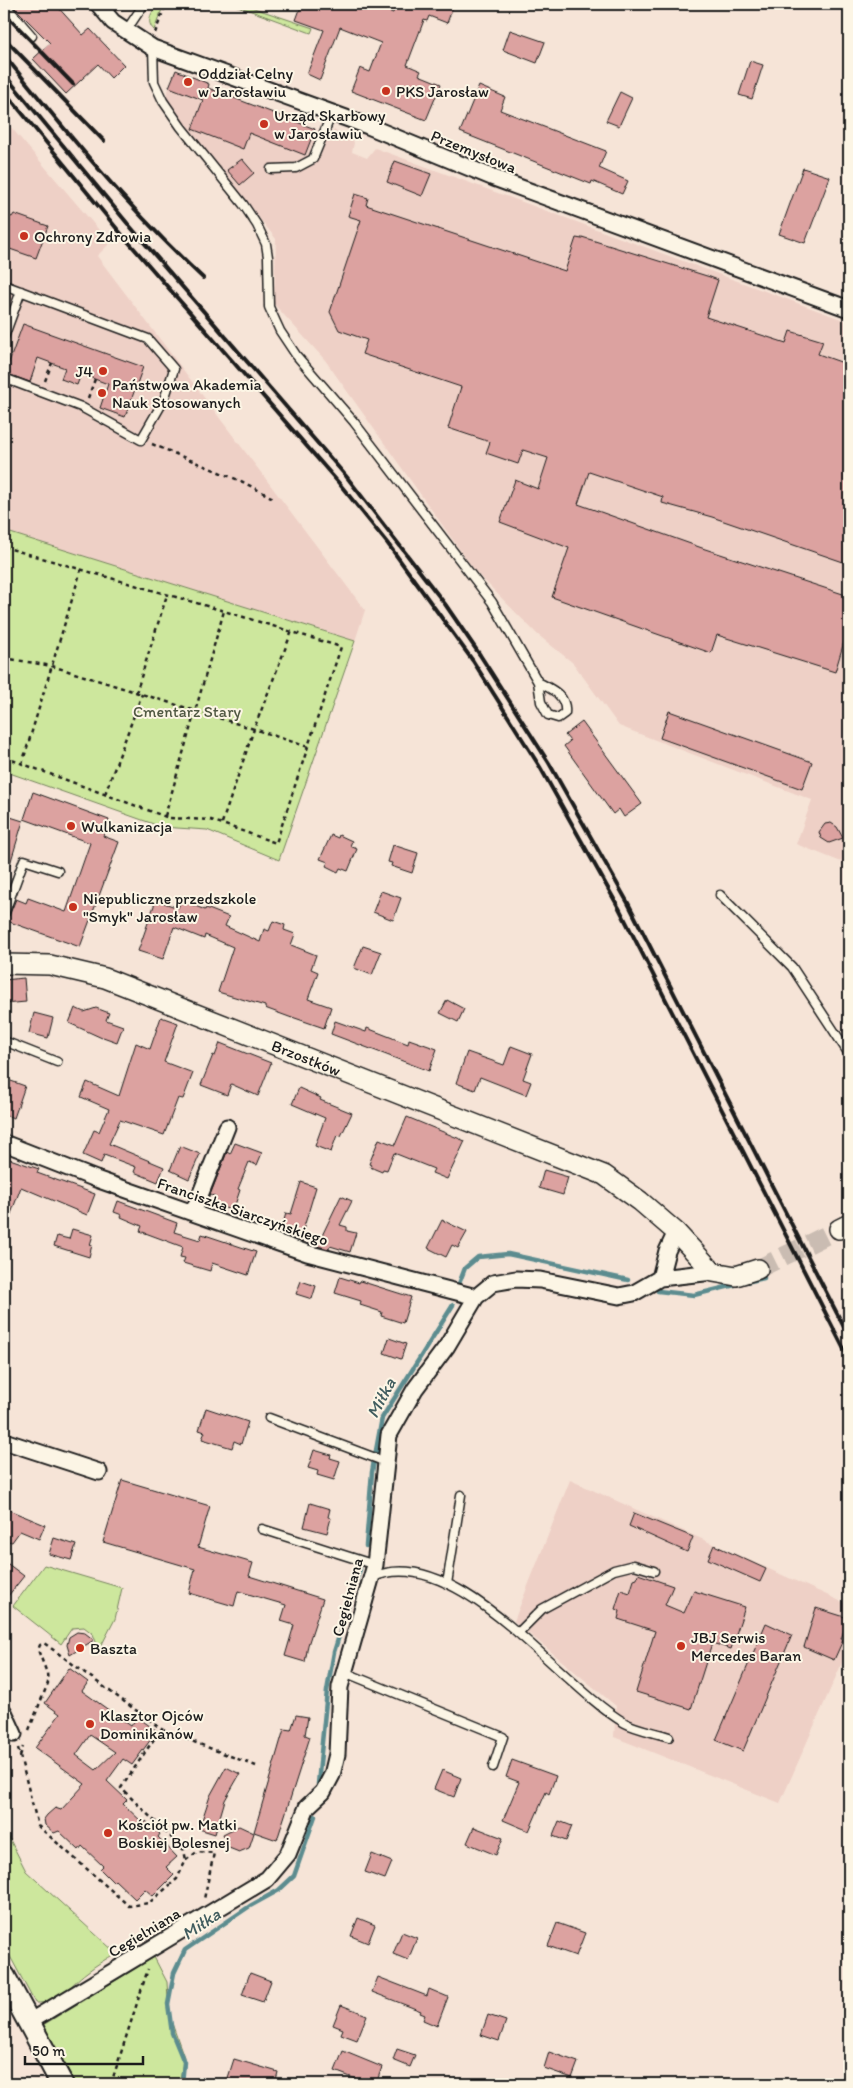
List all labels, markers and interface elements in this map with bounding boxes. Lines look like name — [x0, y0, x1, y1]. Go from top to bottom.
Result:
place label: Oddział Celny w Jarosławiu — [198, 64, 293, 101]
marker: Oddział Celny w Jarosławiu — [182, 76, 194, 88]
place label: PKS Jarosław — [396, 82, 489, 101]
marker: PKS Jarosław — [380, 85, 392, 97]
place label: Urząd Skarbowy w Jarosławiu — [274, 106, 386, 143]
marker: Urząd Skarbowy w Jarosławiu — [258, 118, 270, 130]
street label: Przemysłowa — [428, 126, 520, 177]
place label: Ochrony Zdrowia — [34, 227, 152, 246]
marker: Ochrony Zdrowia — [18, 230, 30, 242]
place label: J4 — [76, 362, 93, 381]
marker: J4 — [97, 365, 109, 377]
place label: Państwowa Akademia Nauk Stosowanych — [112, 375, 262, 412]
marker: Państwowa Akademia Nauk Stosowanych — [96, 387, 108, 399]
park label: Cmentarz Stary — [133, 702, 242, 721]
place label: Wulkanizacja — [81, 817, 172, 836]
marker: Wulkanizacja — [65, 820, 77, 832]
place label: Niepubliczne przedszkole "Smyk" Jarosław — [83, 889, 256, 926]
marker: Niepubliczne przedszkole "Smyk" Jarosław — [67, 901, 79, 913]
street label: Brzostków — [269, 1036, 344, 1080]
street label: Franciszka Siarczyńskiego — [155, 1173, 331, 1250]
water label: Miłka — [361, 1373, 401, 1422]
street label: Cegielniana — [328, 1555, 367, 1639]
place label: JBJ Serwis Mercedes Baran — [691, 1628, 801, 1665]
place label: Baszta — [90, 1639, 137, 1658]
marker: JBJ Serwis Mercedes Baran — [675, 1640, 687, 1652]
marker: Baszta — [74, 1642, 86, 1654]
place label: Klasztor Ojców Dominikanów — [100, 1706, 204, 1743]
marker: Klasztor Ojców Dominikanów — [84, 1718, 96, 1730]
place label: Kościół pw. Matki Boskiej Bolesnej — [118, 1815, 237, 1852]
marker: Kościół pw. Matki Boskiej Bolesnej — [102, 1827, 114, 1839]
water label: Miłka — [177, 1902, 226, 1945]
street label: Cegielniana — [105, 1903, 184, 1961]
scale bar — [25, 2033, 142, 2065]
text: 50 m — [32, 2042, 65, 2060]

